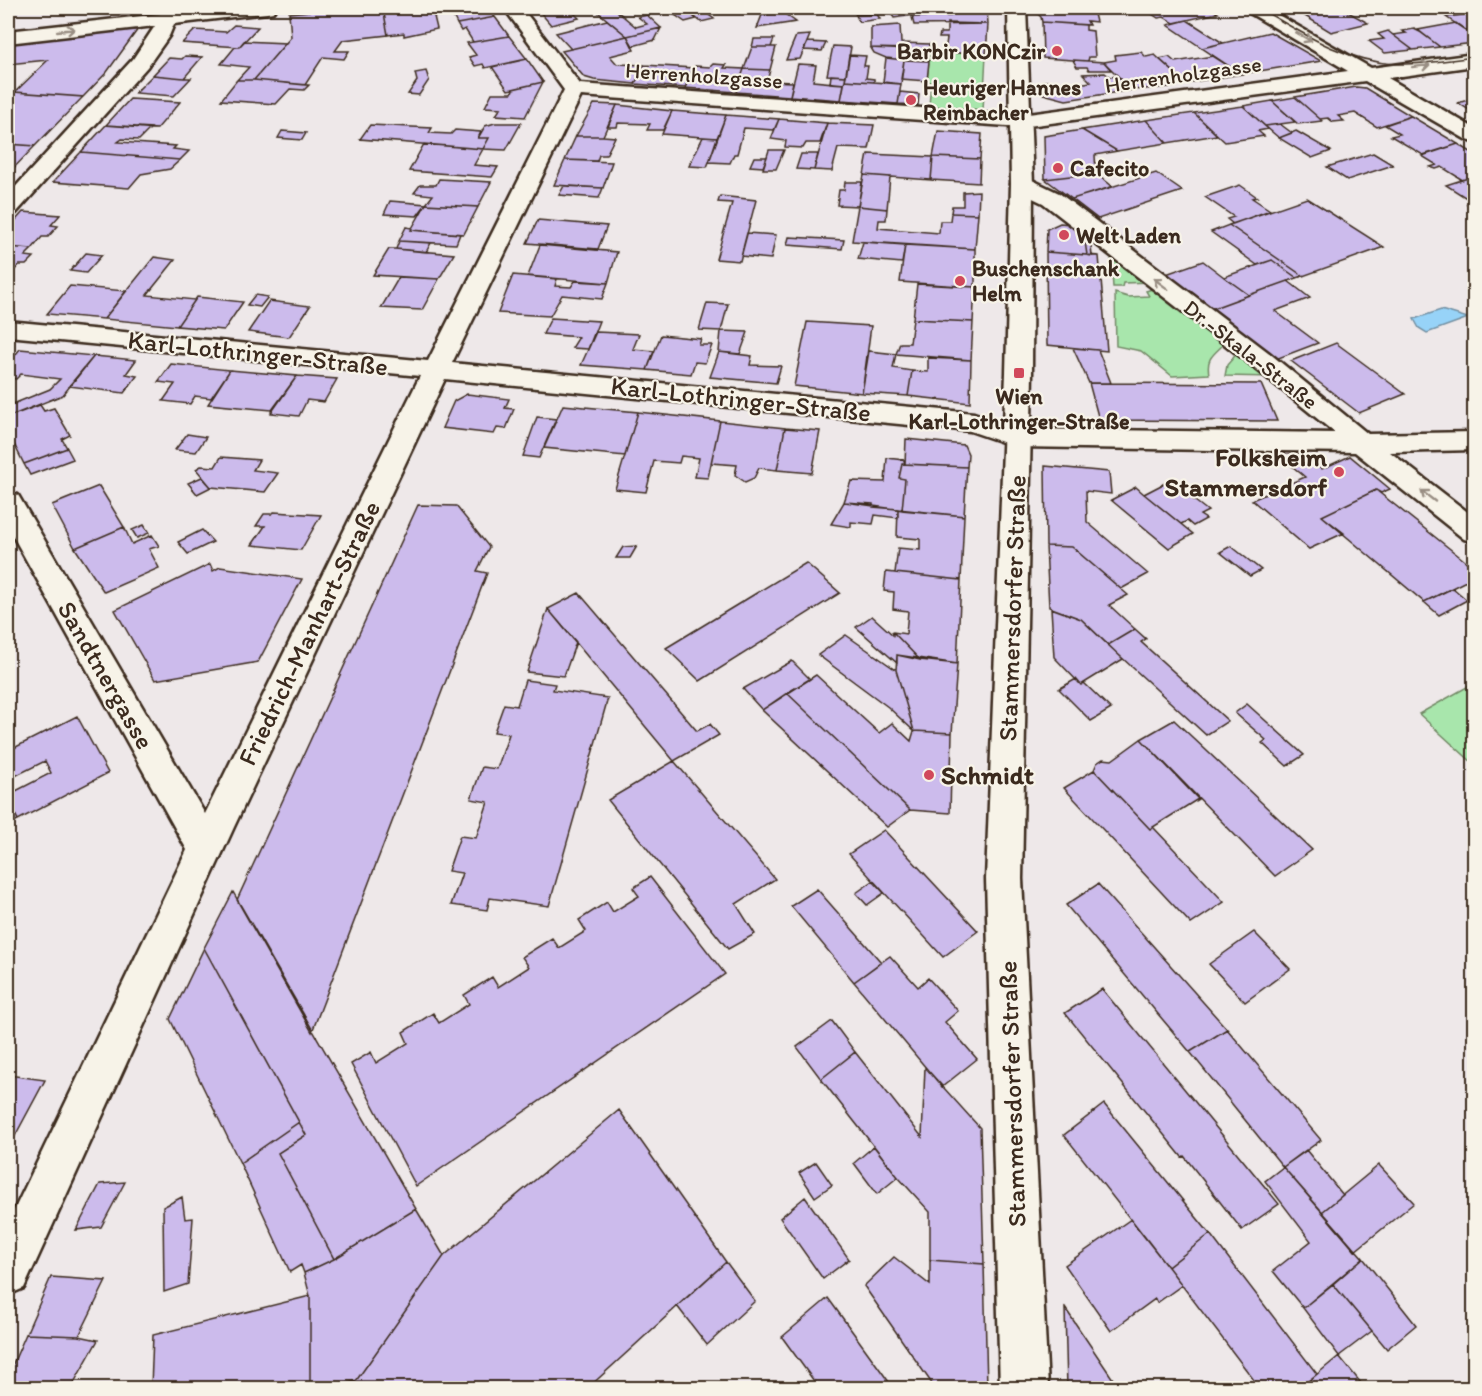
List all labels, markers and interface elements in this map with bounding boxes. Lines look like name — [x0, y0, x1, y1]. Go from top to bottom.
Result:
one-way arrow — [55, 24, 75, 35]
one-way arrow — [1295, 32, 1313, 43]
place label: Barbir KONCzir — [897, 38, 1046, 65]
marker: Barbir KONCzir — [1050, 44, 1064, 58]
street label: Herrenholzgasse — [1103, 50, 1263, 99]
street label: Herrenholzgasse — [624, 57, 784, 94]
one-way arrow — [1410, 61, 1430, 72]
place label: Heuriger Hannes Reinbacher — [923, 74, 1081, 126]
marker: Heuriger Hannes Reinbacher — [904, 93, 918, 107]
place label: Cafecito — [1070, 155, 1149, 182]
marker: Cafecito — [1051, 161, 1065, 175]
place label: Welt Laden — [1076, 222, 1181, 249]
marker: Welt Laden — [1057, 228, 1071, 242]
place label: Buschenschank Helm — [972, 255, 1120, 307]
marker: Buschenschank Helm — [953, 274, 967, 288]
one-way arrow — [1153, 277, 1169, 290]
street label: Dr.-Skala-Straße — [1178, 294, 1323, 415]
street label: Karl-Lothringer-Straße — [126, 323, 390, 383]
marker: Wien Karl-Lothringer-Straße — [1012, 366, 1026, 380]
street label: Karl-Lothringer-Straße — [609, 369, 873, 429]
place label: Wien Karl-Lothringer-Straße — [908, 383, 1130, 435]
place label: Folksheim Stammersdorf — [1165, 441, 1328, 503]
marker: Folksheim Stammersdorf — [1332, 465, 1346, 479]
street label: Stammersdorfer Straße — [991, 474, 1033, 742]
one-way arrow — [1421, 490, 1437, 503]
street label: Friedrich-Manhart-Straße — [231, 495, 387, 771]
street label: Sandtnergasse — [51, 595, 161, 755]
place label: Schmidt — [941, 759, 1034, 791]
marker: Schmidt — [922, 768, 936, 782]
street label: Stammersdorfer Straße — [991, 960, 1033, 1228]

